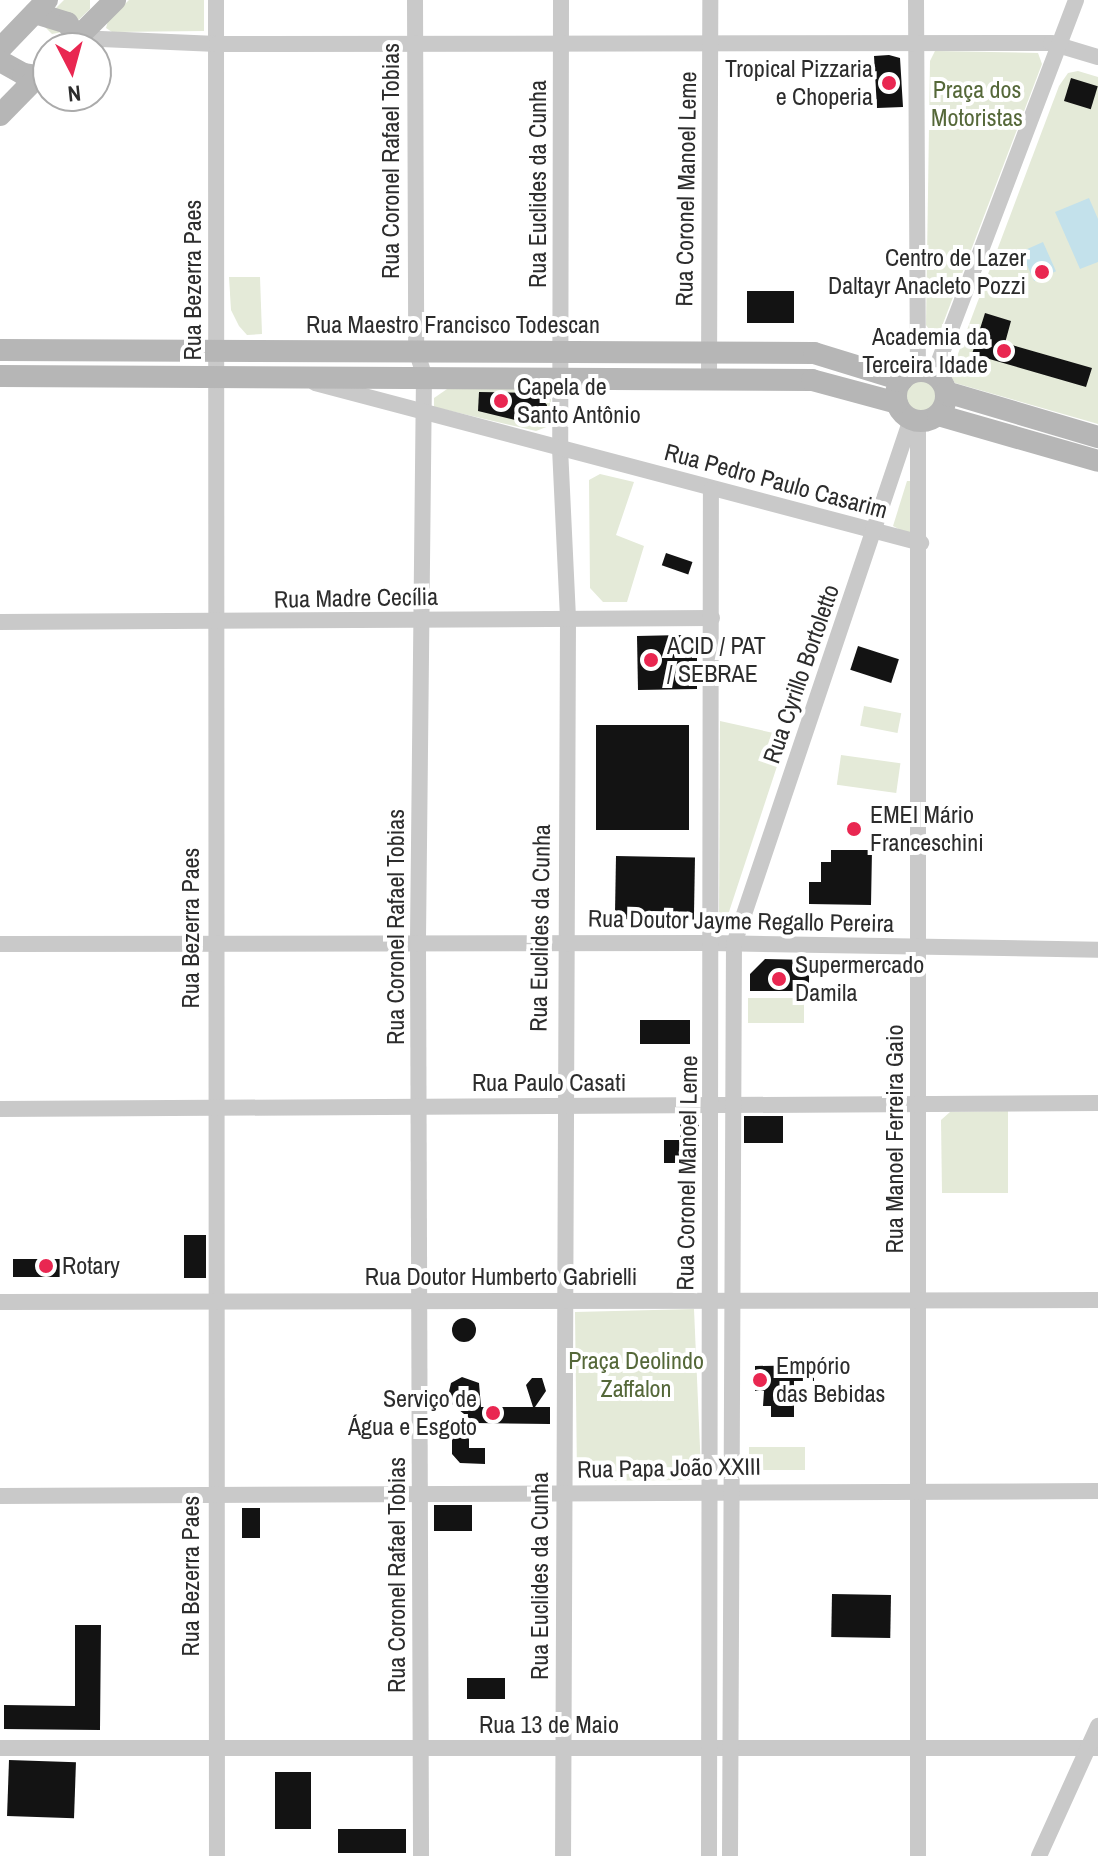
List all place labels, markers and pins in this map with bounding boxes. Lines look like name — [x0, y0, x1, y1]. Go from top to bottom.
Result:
place label: Tropical Pizzaria e Choperia — [725, 55, 873, 111]
marker: Tropical Pizzaria e Choperia — [880, 74, 898, 92]
place label: Centro de Lazer Daltayr Anacleto Pozzi — [827, 244, 1026, 300]
marker: Centro de Lazer Daltayr Anacleto Pozzi — [1033, 263, 1051, 281]
place label: Academia da Terceira Idade — [862, 323, 988, 379]
marker: Academia da Terceira Idade — [995, 342, 1013, 360]
place label: Capela de Santo Antônio — [517, 373, 642, 429]
marker: Capela de Santo Antônio — [492, 392, 510, 410]
place label: ACID / PAT / SEBRAE — [667, 632, 766, 688]
marker: ACID / PAT / SEBRAE — [642, 651, 660, 669]
place label: EMEI Mário Franceschini — [870, 801, 984, 857]
marker: EMEI Mário Franceschini — [845, 820, 863, 838]
place label: Supermercado Damila — [795, 951, 924, 1007]
marker: Supermercado Damila — [770, 970, 788, 988]
place label: Rotary — [62, 1252, 120, 1280]
marker: Rotary — [37, 1257, 55, 1275]
place label: Empório das Bebidas — [776, 1352, 885, 1408]
marker: Empório das Bebidas — [751, 1371, 769, 1389]
place label: Serviço de Água e Esgoto — [348, 1385, 477, 1441]
marker: Serviço de Água e Esgoto — [484, 1404, 502, 1422]

